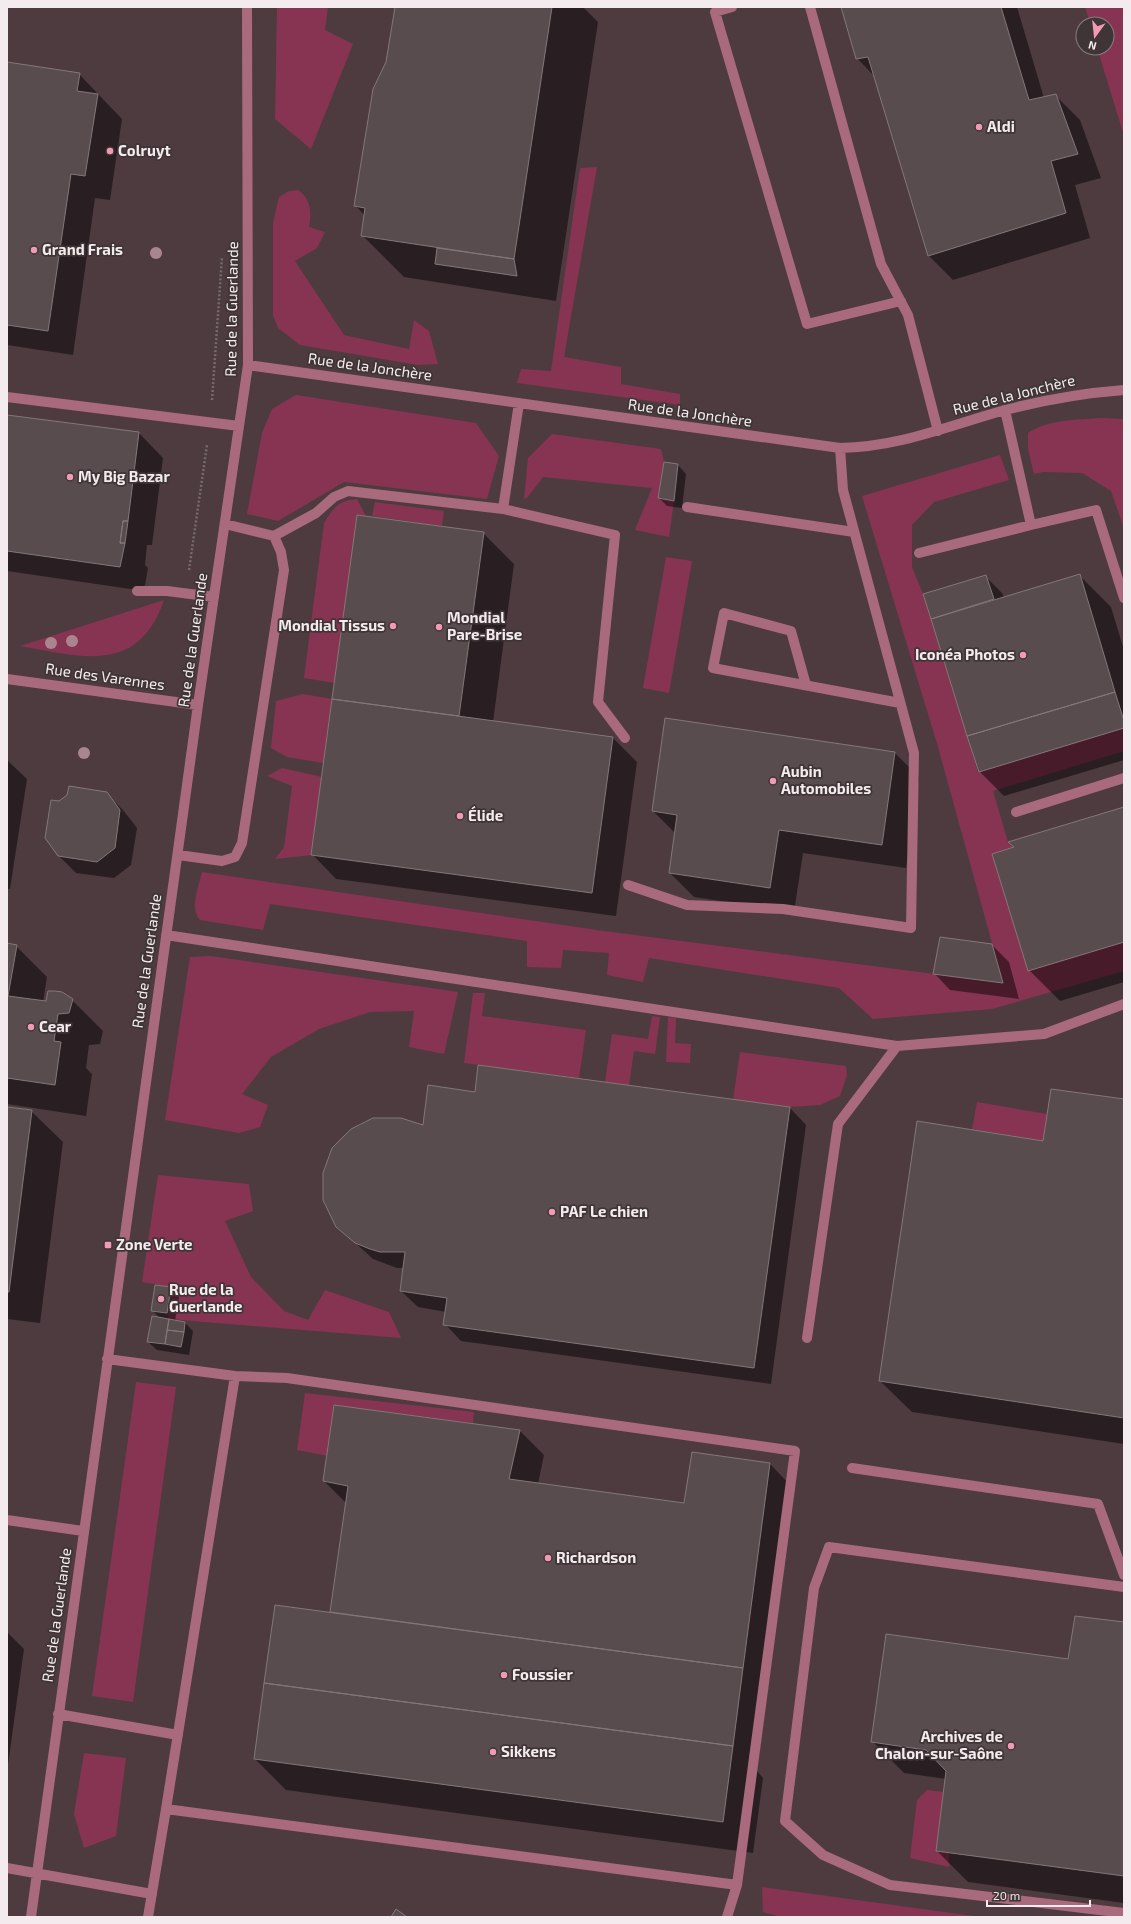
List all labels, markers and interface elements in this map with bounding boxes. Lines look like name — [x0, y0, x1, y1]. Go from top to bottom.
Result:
north arrow — [1075, 16, 1115, 56]
text: N — [1087, 39, 1098, 53]
place label: Aldi — [987, 117, 1015, 135]
marker: Aldi — [974, 122, 984, 132]
place label: Colruyt — [118, 141, 171, 160]
marker: Colruyt — [105, 146, 115, 156]
place label: Grand Frais — [42, 240, 123, 258]
street label: Rue de la Guerlande — [221, 241, 241, 377]
marker: Grand Frais — [29, 245, 39, 255]
street label: Rue de la Jonchère — [307, 348, 433, 384]
street label: Rue de la Jonchère — [951, 370, 1077, 418]
street label: Rue de la Jonchère — [627, 394, 753, 430]
place label: My Big Bazar — [78, 467, 170, 486]
marker: My Big Bazar — [65, 472, 75, 482]
street label: Rue de la Guerlande — [174, 572, 210, 708]
place label: Mondial Pare-Brise — [447, 608, 522, 643]
place label: Mondial Tissus — [278, 616, 385, 634]
marker: Mondial Tissus — [388, 621, 398, 631]
marker: Mondial Pare-Brise — [434, 622, 444, 632]
place label: Iconéa Photos — [915, 645, 1015, 663]
marker: Iconéa Photos — [1018, 650, 1028, 660]
street label: Rue des Varennes — [44, 659, 166, 693]
place label: Aubin Automobiles — [781, 762, 871, 797]
marker: Aubin Automobiles — [768, 776, 778, 786]
place label: Élide — [468, 805, 503, 824]
marker: Élide — [455, 811, 465, 821]
street label: Rue de la Guerlande — [128, 893, 164, 1029]
place label: Cear — [39, 1017, 72, 1035]
marker: Cear — [26, 1022, 36, 1032]
place label: PAF Le chien — [560, 1202, 648, 1220]
marker: PAF Le chien — [547, 1207, 557, 1217]
place label: Zone Verte — [116, 1235, 193, 1253]
marker: Zone Verte — [103, 1240, 113, 1250]
place label: Rue de la Guerlande — [169, 1280, 242, 1315]
marker: Rue de la Guerlande — [156, 1294, 166, 1304]
street label: Rue de la Guerlande — [38, 1547, 74, 1683]
place label: Richardson — [556, 1548, 636, 1566]
marker: Richardson — [543, 1553, 553, 1563]
place label: Foussier — [512, 1665, 573, 1683]
marker: Foussier — [499, 1670, 509, 1680]
place label: Archives de Chalon-sur-Saône — [875, 1727, 1003, 1762]
marker: Archives de Chalon-sur-Saône — [1006, 1741, 1016, 1751]
place label: Sikkens — [501, 1742, 556, 1760]
marker: Sikkens — [488, 1747, 498, 1757]
scale bar — [987, 1882, 1090, 1908]
text: 20 m — [993, 1888, 1020, 1902]

